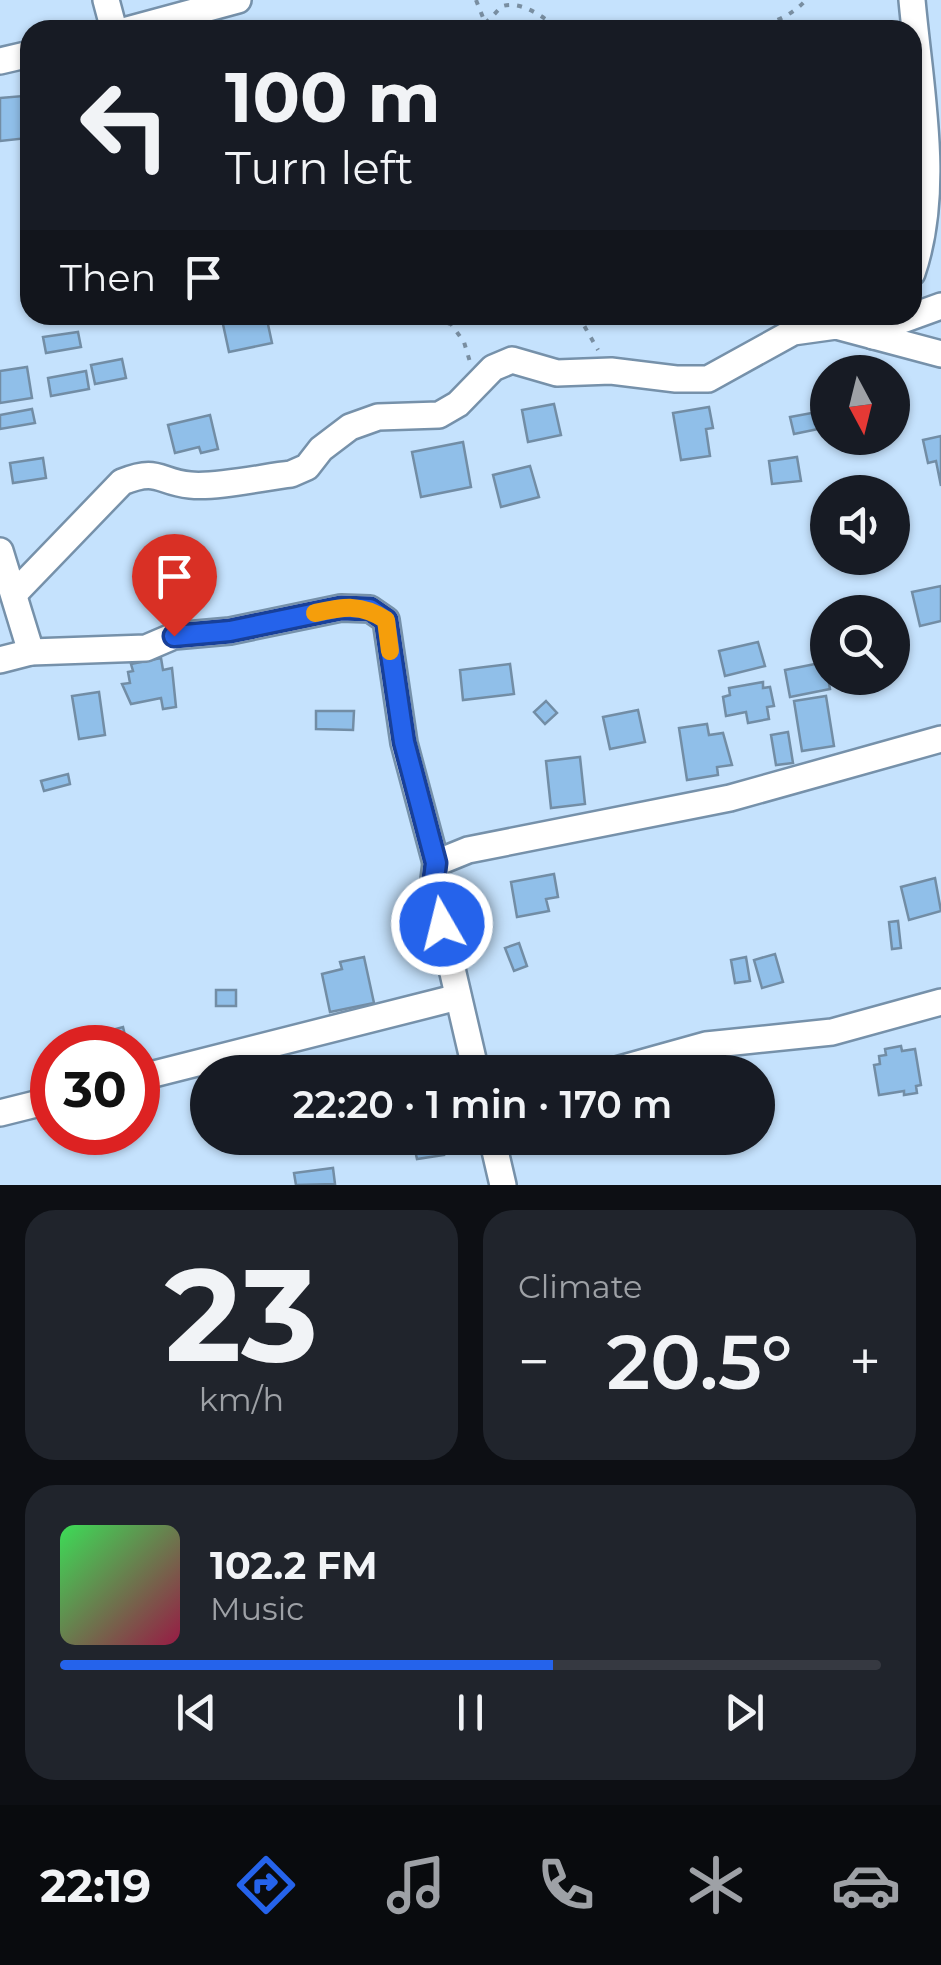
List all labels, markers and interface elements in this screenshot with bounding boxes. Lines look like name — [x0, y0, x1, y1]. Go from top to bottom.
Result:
text: 100 m — [225, 54, 441, 140]
icon: left — [60, 60, 190, 190]
text: Turn left — [225, 140, 413, 195]
icon: arrive — [176, 250, 231, 305]
text: Then — [60, 254, 156, 301]
north arrow — [810, 355, 910, 455]
map controls — [810, 355, 910, 695]
button: sound — [810, 475, 910, 575]
pin — [132, 534, 217, 637]
icon: arrive — [147, 549, 202, 604]
button: search — [810, 595, 910, 695]
position arrow — [390, 872, 494, 976]
speed limit sign: 30 — [30, 1025, 160, 1155]
text: 22:20 · 1 min · 170 m — [293, 1081, 672, 1128]
text: 23 — [165, 1235, 318, 1394]
text: Climate — [518, 1267, 642, 1306]
text: 20.5° — [606, 1316, 793, 1408]
text: − — [518, 1328, 550, 1395]
text: + — [849, 1328, 881, 1395]
text: km/h — [199, 1380, 284, 1419]
text: 102.2 FM — [210, 1542, 377, 1589]
text: Music — [210, 1589, 304, 1628]
icon: previous — [169, 1685, 224, 1740]
icon: pause — [443, 1685, 498, 1740]
icon: next — [717, 1685, 772, 1740]
icon: directions — [231, 1850, 301, 1920]
icon: music — [381, 1850, 451, 1920]
icon: phone — [531, 1850, 601, 1920]
icon: climate — [681, 1850, 751, 1920]
icon: car — [831, 1850, 901, 1920]
text: 22:19 — [40, 1858, 151, 1913]

